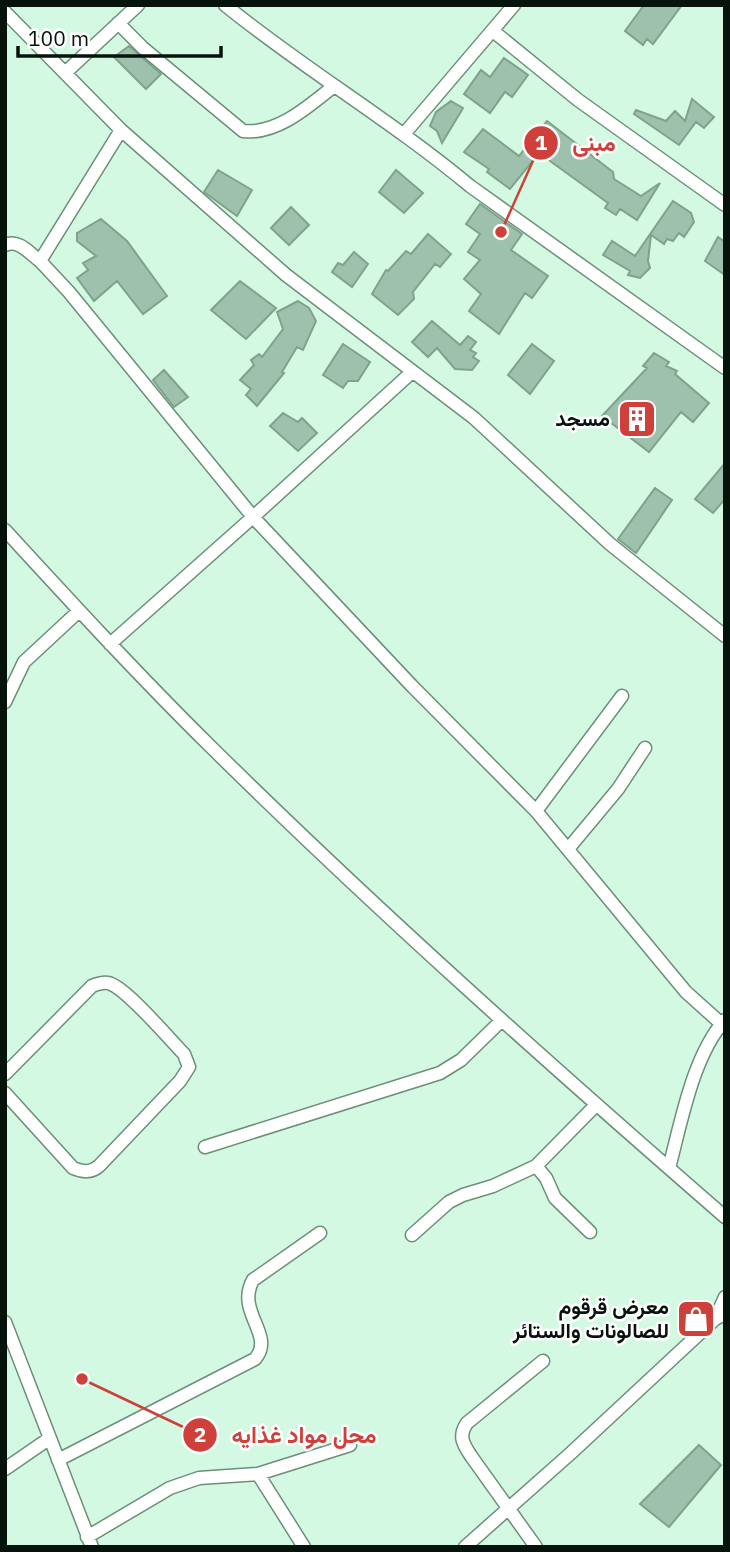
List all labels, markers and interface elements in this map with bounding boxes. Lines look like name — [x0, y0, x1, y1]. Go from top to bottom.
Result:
scale bar — [18, 14, 220, 58]
text: 100 m — [28, 24, 89, 52]
callout: مبنى — [523, 121, 630, 165]
text: مبنى — [572, 127, 616, 157]
text: 1 — [535, 128, 548, 156]
building icon: مسجد — [616, 398, 658, 440]
place label: مسجد — [555, 404, 610, 432]
place label: معرض قرقوم للصالونات والستائر — [512, 1292, 669, 1344]
shop icon: معرض قرقوم للصالونات والستائر — [675, 1298, 717, 1340]
callout: محل مواد غذايه — [182, 1413, 390, 1457]
text: محل مواد غذايه — [231, 1419, 377, 1450]
text: 2 — [194, 1420, 206, 1448]

